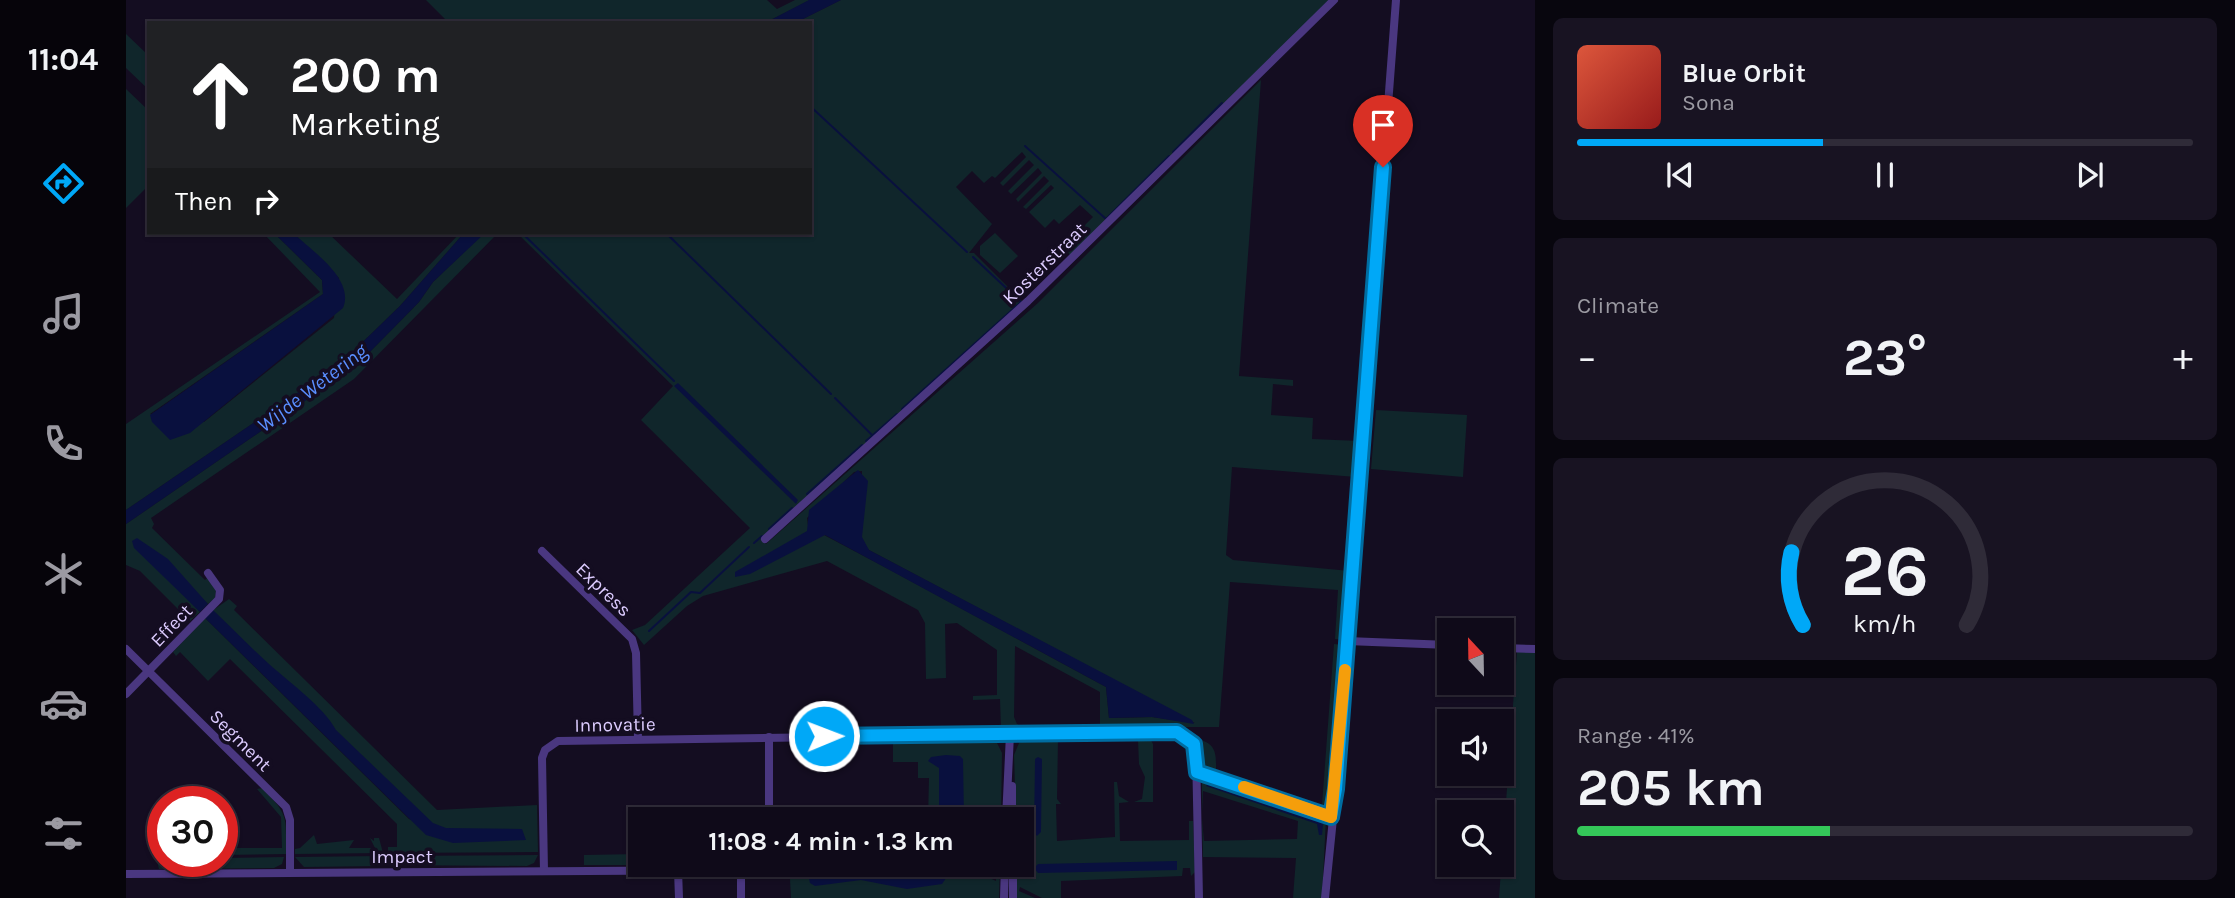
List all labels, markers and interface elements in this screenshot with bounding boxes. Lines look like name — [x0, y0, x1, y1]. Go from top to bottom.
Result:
text: 11:04 — [28, 41, 98, 78]
text: 200 m — [290, 47, 441, 104]
icon: ahead — [175, 49, 266, 140]
text: Blue Orbit — [1682, 58, 1806, 89]
text: Sona — [1682, 89, 1735, 116]
pin — [1353, 95, 1413, 167]
text: Marketing — [290, 106, 440, 143]
icon: arrive — [1364, 106, 1402, 144]
icon: previous — [1661, 156, 1699, 194]
icon: pause — [1866, 156, 1904, 194]
icon: next — [2071, 156, 2109, 194]
icon: directions — [39, 159, 88, 208]
icon: right — [247, 182, 285, 220]
text: Then — [175, 186, 233, 217]
street label: Kosterstraat — [998, 218, 1091, 309]
icon: music — [39, 289, 88, 338]
text: Climate — [1577, 292, 1659, 319]
text: 23° — [1843, 327, 1927, 388]
text: − — [1577, 335, 1597, 380]
text: + — [2173, 335, 2193, 380]
water label: Wijde Wetering — [252, 338, 373, 437]
icon: phone — [39, 419, 88, 468]
text: 26 — [1841, 528, 1929, 613]
icon: climate — [39, 549, 88, 598]
street label: Express — [571, 558, 635, 621]
street label: Effect — [146, 600, 197, 651]
text: km/h — [1853, 609, 1917, 638]
north arrow — [1437, 618, 1514, 695]
map controls — [1437, 618, 1514, 877]
icon: car — [39, 679, 88, 728]
position arrow — [787, 699, 861, 773]
street label: Segment — [205, 705, 276, 776]
button: sound — [1437, 709, 1514, 786]
street label: Innovatie — [574, 713, 656, 737]
text: Range · 41% — [1577, 722, 1695, 749]
text: 205 km — [1577, 757, 1765, 818]
speed limit sign: 30 — [147, 786, 238, 877]
button: search — [1437, 800, 1514, 877]
icon: filters — [39, 809, 88, 858]
text: 11:08 · 4 min · 1.3 km — [708, 826, 954, 857]
street label: Impact — [371, 846, 433, 868]

